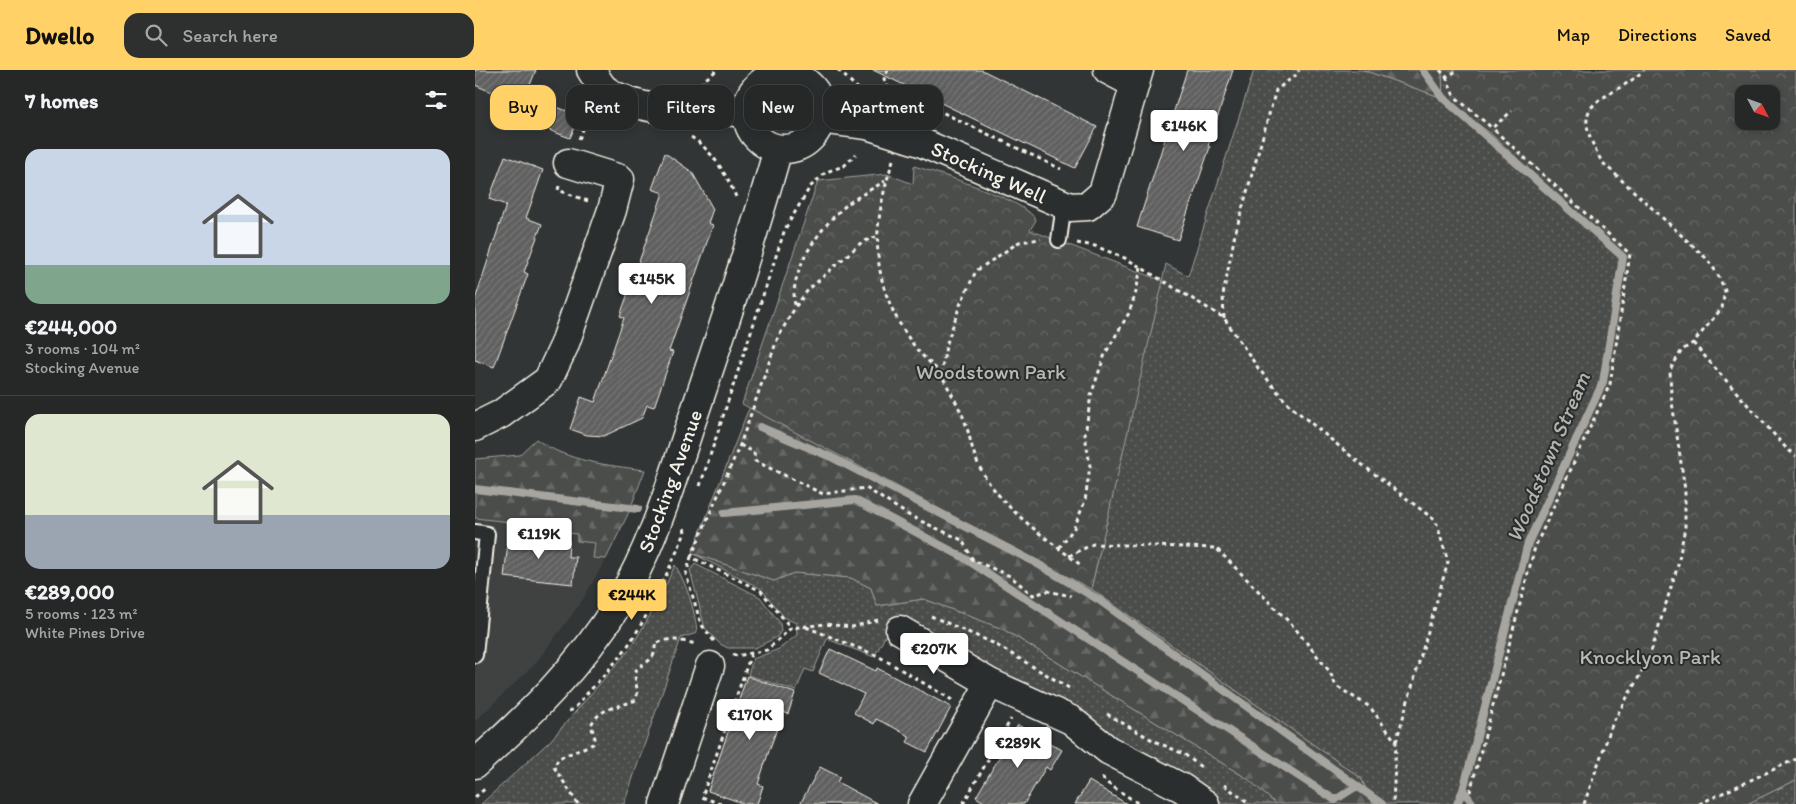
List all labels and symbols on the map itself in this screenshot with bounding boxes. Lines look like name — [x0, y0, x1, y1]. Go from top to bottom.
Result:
north arrow — [1735, 85, 1780, 130]
pin: €146K — [1149, 109, 1219, 152]
street label: Stocking Well — [928, 135, 1051, 209]
pin: €145K — [617, 262, 687, 305]
park label: Woodstown Park — [916, 359, 1066, 384]
water label: Woodstown Stream — [1500, 368, 1596, 546]
street label: Stocking Avenue — [633, 406, 707, 556]
pin: €119K — [504, 518, 574, 560]
pin: €244K — [597, 578, 667, 621]
pin: €207K — [899, 632, 969, 675]
park label: Knocklyon Park — [1579, 644, 1721, 669]
pin: €170K — [715, 698, 785, 741]
pin: €289K — [983, 726, 1053, 769]

